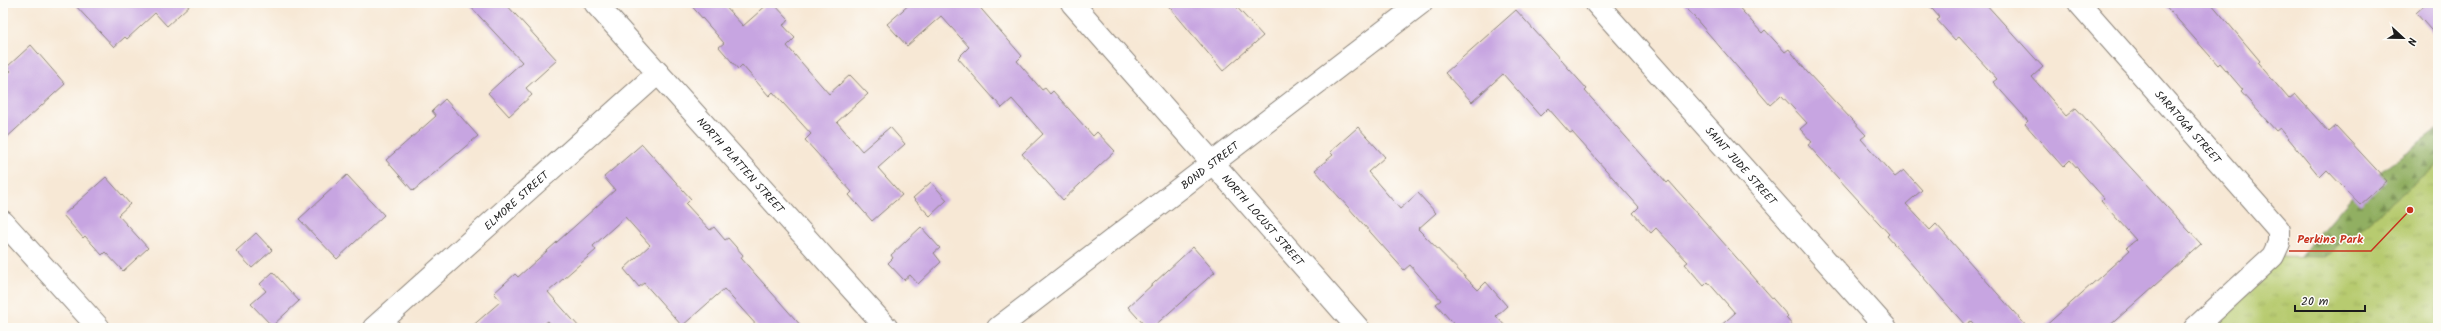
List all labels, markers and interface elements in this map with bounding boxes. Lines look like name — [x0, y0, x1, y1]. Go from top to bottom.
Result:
north arrow — [2383, 18, 2423, 58]
text: N — [2402, 35, 2421, 48]
street label: SARATOGA STREET — [2150, 87, 2226, 169]
street label: NORTH PLATTEN STREET — [692, 114, 789, 219]
street label: SAINT JUDE STREET — [1700, 123, 1781, 211]
street label: BOND STREET — [1177, 137, 1244, 194]
street label: ELMORE STREET — [480, 166, 554, 235]
street label: NORTH LOCUST STREET — [1217, 171, 1308, 271]
callout: Perkins Park — [2289, 227, 2371, 251]
text: Perkins Park — [2297, 230, 2364, 249]
scale bar — [2295, 287, 2365, 313]
text: 20 m — [2301, 292, 2329, 311]

